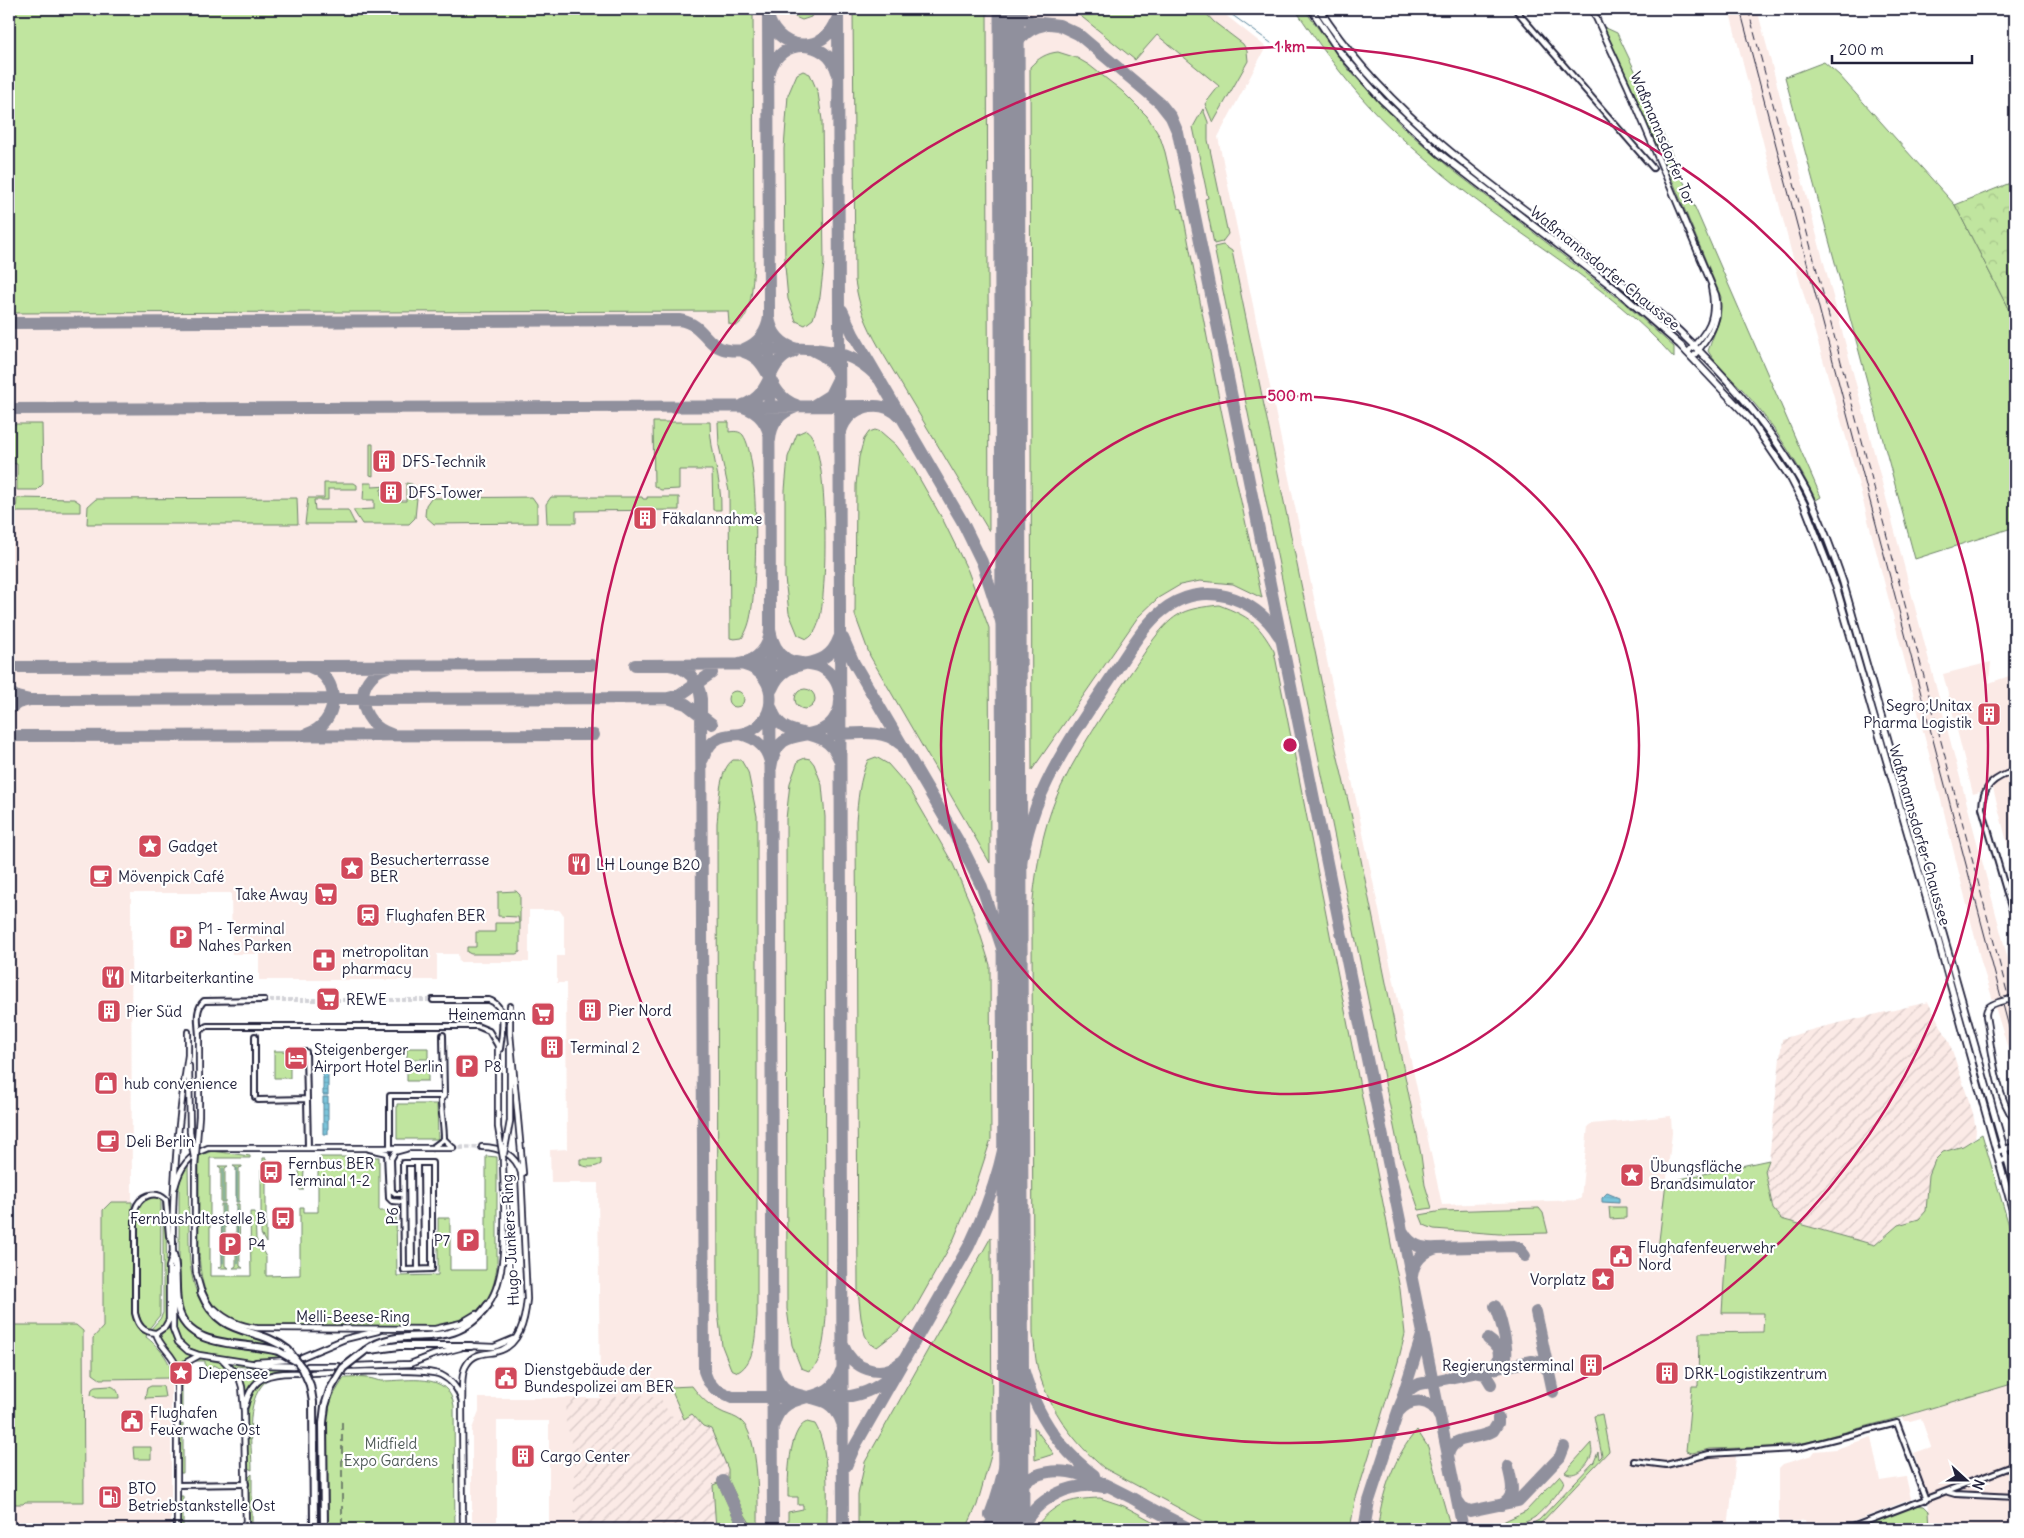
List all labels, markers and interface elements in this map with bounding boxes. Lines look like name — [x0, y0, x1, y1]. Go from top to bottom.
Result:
scale bar — [1832, 32, 1972, 64]
text: 1 km — [1275, 37, 1305, 56]
text: 200 m — [1839, 40, 1884, 59]
street label: Waßmannsdorfer Tor — [1626, 69, 1700, 207]
street label: Waßmannsdorfer Chaussee — [1526, 202, 1684, 334]
text: 500 m — [1267, 386, 1313, 405]
building icon: DFS-Technik — [371, 448, 397, 474]
place label: DFS-Technik — [402, 452, 486, 471]
building icon: DFS-Tower — [378, 479, 404, 505]
place label: DFS-Tower — [408, 483, 482, 502]
building icon: Fäkalannahme — [632, 505, 658, 531]
place label: Fäkalannahme — [662, 509, 762, 528]
place label: Segro;Unitax Pharma Logistik — [1863, 696, 1973, 732]
building icon: Segro;Unitax Pharma Logistik — [1976, 701, 2002, 727]
centre of rings — [1281, 736, 1299, 754]
street label: Waßmannsdorfer Chaussee — [1885, 742, 1955, 928]
place icon: Gadget — [137, 833, 163, 859]
place label: Gadget — [168, 837, 218, 856]
place label: Besucherterrasse BER — [370, 850, 489, 886]
restaurant icon: LH Lounge B20 — [566, 851, 592, 877]
place icon: Besucherterrasse BER — [339, 855, 365, 881]
place label: LH Lounge B20 — [596, 855, 700, 874]
cafe icon: Mövenpick Café — [88, 863, 114, 889]
place label: Mövenpick Café — [118, 867, 224, 886]
supermarket icon: Take Away — [313, 881, 339, 907]
place label: Take Away — [235, 885, 308, 904]
station icon: Flughafen BER — [355, 902, 381, 928]
place label: Flughafen BER — [386, 906, 486, 925]
place label: P1 - Terminal Nahes Parken — [198, 919, 292, 955]
parking icon: P1 - Terminal Nahes Parken — [168, 924, 194, 950]
place label: metropolitan pharmacy — [342, 942, 429, 978]
pharmacy icon: metropolitan pharmacy — [311, 947, 337, 973]
restaurant icon: Mitarbeiterkantine — [100, 964, 126, 990]
place label: Mitarbeiterkantine — [130, 968, 254, 987]
supermarket icon: REWE — [315, 986, 341, 1012]
place label: REWE — [346, 990, 387, 1009]
building icon: Pier Nord — [577, 997, 603, 1023]
building icon: Pier Süd — [96, 998, 122, 1024]
supermarket icon: Heinemann — [530, 1001, 556, 1027]
place label: Pier Nord — [608, 1001, 672, 1020]
place label: Pier Süd — [126, 1002, 182, 1021]
place label: Heinemann — [448, 1005, 526, 1024]
building icon: Terminal 2 — [539, 1034, 565, 1060]
place label: Terminal 2 — [570, 1038, 640, 1057]
place label: Steigenberger Airport Hotel Berlin — [314, 1040, 444, 1076]
hotel icon: Steigenberger Airport Hotel Berlin — [283, 1045, 309, 1071]
parking icon: P8 — [454, 1053, 480, 1079]
place label: P8 — [484, 1057, 502, 1076]
shop icon: hub convenience — [93, 1070, 119, 1096]
place label: hub convenience — [124, 1074, 237, 1093]
cafe icon: Deli Berlin — [95, 1128, 121, 1154]
place label: Deli Berlin — [126, 1132, 195, 1151]
place label: Fernbus BER Terminal 1-2 — [288, 1154, 375, 1190]
place label: Übungsfläche Brandsimulator — [1650, 1157, 1755, 1193]
bus stop icon: Fernbus BER Terminal 1-2 — [258, 1159, 284, 1185]
place icon: Übungsfläche Brandsimulator — [1619, 1162, 1645, 1188]
street label: Hugo-Junkers-Ring — [497, 1174, 523, 1306]
bus stop icon: Fernbushaltestelle B — [270, 1205, 296, 1231]
street label: P6 — [383, 1207, 402, 1225]
place label: Fernbushaltestelle B — [130, 1209, 266, 1228]
parking icon: P7 — [455, 1227, 481, 1253]
parking icon: P4 — [217, 1231, 243, 1257]
place label: P7 — [434, 1231, 450, 1250]
place label: P4 — [248, 1235, 266, 1254]
place label: Flughafenfeuerwehr Nord — [1638, 1238, 1776, 1274]
public building icon: Flughafenfeuerwehr Nord — [1608, 1243, 1634, 1269]
place icon: Vorplatz — [1590, 1266, 1616, 1292]
place label: Vorplatz — [1530, 1270, 1586, 1289]
street label: Melli-Beese-Ring — [296, 1307, 410, 1326]
building icon: Regierungsterminal — [1578, 1352, 1604, 1378]
place label: Regierungsterminal — [1442, 1356, 1574, 1375]
place icon: Diepensee — [168, 1360, 194, 1386]
place label: Dienstgebäude der Bundespolizei am BER — [524, 1360, 674, 1396]
building icon: DRK-Logistikzentrum — [1654, 1360, 1680, 1386]
place label: Diepensee — [198, 1364, 268, 1383]
place label: DRK-Logistikzentrum — [1684, 1364, 1827, 1383]
public building icon: Dienstgebäude der Bundespolizei am BER — [493, 1365, 519, 1391]
place label: Flughafen Feuerwache Ost — [150, 1403, 260, 1439]
public building icon: Flughafen Feuerwache Ost — [119, 1408, 145, 1434]
park label: Midfield Expo Gardens — [344, 1434, 438, 1470]
building icon: Cargo Center — [510, 1443, 536, 1469]
place label: Cargo Center — [540, 1447, 630, 1466]
north arrow — [1942, 1456, 1992, 1506]
text: N — [1968, 1477, 1988, 1492]
place label: BTO Betriebstankstelle Ost — [128, 1479, 275, 1515]
fuel station icon: BTO Betriebstankstelle Ost — [97, 1484, 123, 1510]

